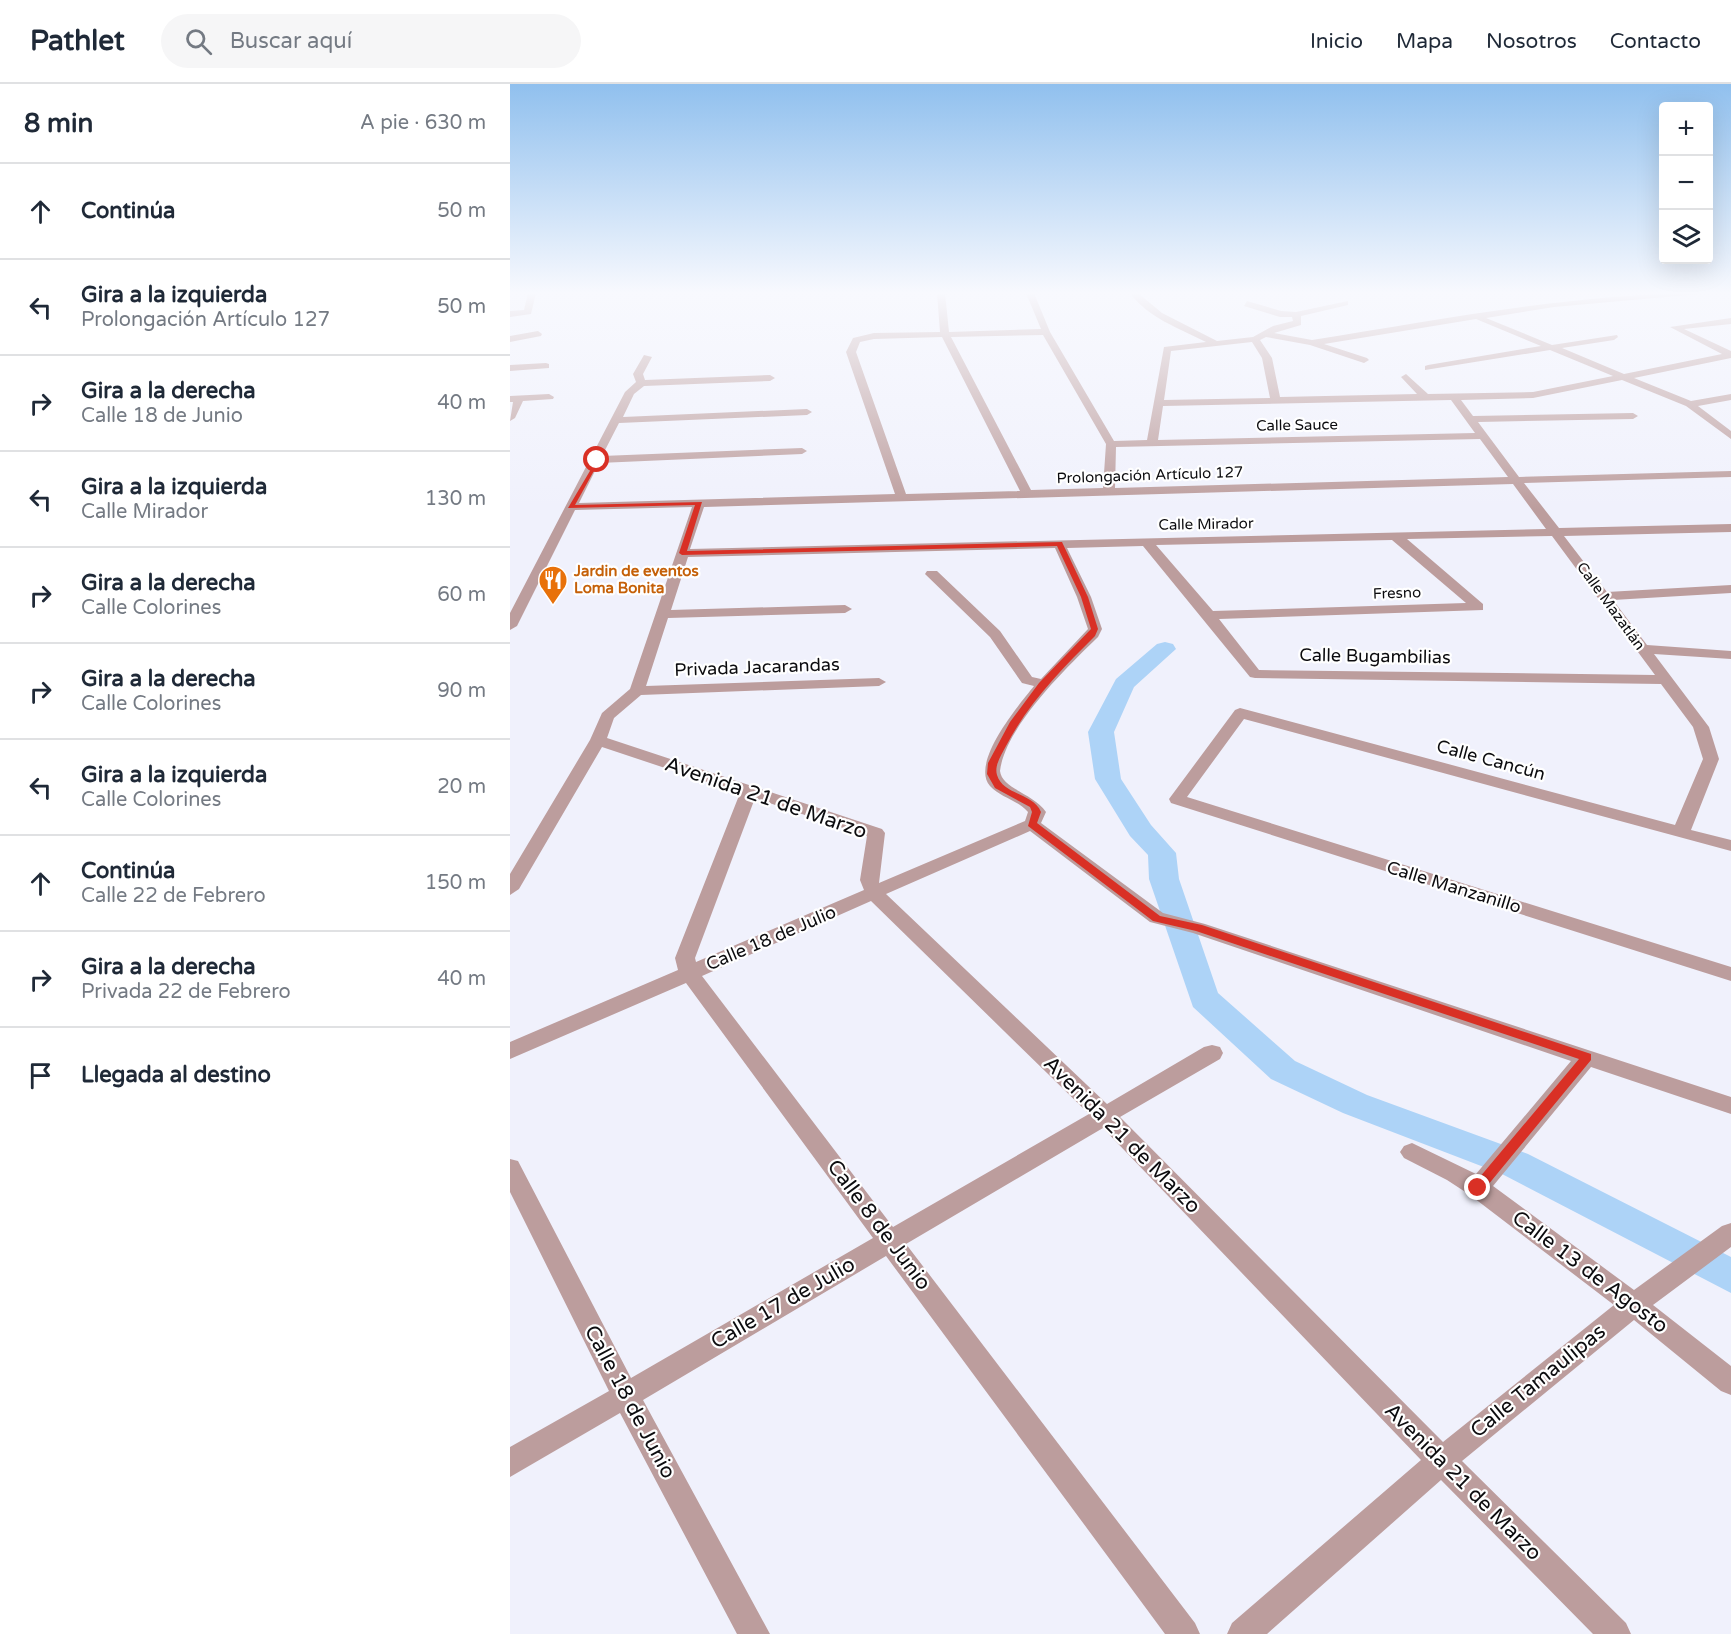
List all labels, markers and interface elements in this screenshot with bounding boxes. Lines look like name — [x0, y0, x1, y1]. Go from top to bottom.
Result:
search box — [161, 14, 581, 68]
text: Pathlet — [30, 24, 125, 58]
icon: search — [182, 25, 215, 58]
text: Buscar aquí — [230, 28, 352, 54]
text: Inicio — [1310, 29, 1363, 54]
text: Mapa — [1396, 29, 1453, 54]
text: Nosotros — [1486, 29, 1577, 54]
text: Contacto — [1610, 29, 1701, 54]
map controls — [1659, 102, 1713, 264]
button: + — [1659, 102, 1713, 156]
text: 8 min — [24, 108, 93, 139]
text: A pie · 630 m — [360, 111, 486, 135]
button: − — [1659, 156, 1713, 210]
icon: ahead — [24, 195, 57, 228]
text: Continúa — [81, 198, 175, 224]
text: 50 m — [437, 199, 486, 223]
button: layers — [1659, 210, 1713, 264]
text: Gira a la izquierda — [81, 282, 267, 308]
icon: left — [24, 291, 57, 324]
text: 50 m — [437, 295, 486, 319]
text: Prolongación Artículo 127 — [81, 308, 330, 332]
text: Gira a la derecha — [81, 378, 256, 404]
icon: right — [24, 387, 57, 420]
text: 40 m — [437, 391, 486, 415]
text: Calle 18 de Junio — [81, 404, 243, 428]
street label: Calle Sauce — [1256, 415, 1338, 435]
route start — [583, 446, 609, 472]
street label: Prolongación Artículo 127 — [1056, 463, 1244, 487]
text: Gira a la izquierda — [81, 474, 267, 500]
icon: left — [24, 483, 57, 516]
text: 130 m — [425, 487, 486, 511]
text: Calle Mirador — [81, 500, 208, 524]
street label: Calle Mirador — [1158, 514, 1254, 534]
street label: Calle Mazatlán — [1573, 558, 1649, 654]
place label: Jardin de eventos Loma Bonita — [573, 562, 699, 597]
restaurant icon: Jardin de eventos Loma Bonita — [537, 564, 569, 606]
text: Gira a la derecha — [81, 570, 256, 596]
icon: right — [24, 579, 57, 612]
text: 60 m — [437, 583, 486, 607]
street label: Fresno — [1373, 583, 1421, 603]
text: Calle Colorines — [81, 596, 221, 620]
street label: Calle Bugambilias — [1299, 644, 1451, 668]
street label: Privada Jacarandas — [674, 653, 840, 681]
text: Gira a la derecha — [81, 666, 256, 692]
icon: right — [24, 675, 57, 708]
text: 90 m — [437, 679, 486, 703]
text: Calle Colorines — [81, 692, 221, 716]
street label: Calle Cancún — [1434, 735, 1548, 785]
street label: Avenida 21 de Marzo — [662, 752, 870, 844]
text: Gira a la izquierda — [81, 762, 267, 788]
icon: left — [24, 771, 57, 804]
text: 20 m — [437, 775, 486, 799]
text: Calle Colorines — [81, 788, 221, 812]
street label: Calle Manzanillo — [1384, 856, 1524, 918]
text: Continúa — [81, 858, 175, 884]
icon: ahead — [24, 867, 57, 900]
text: 150 m — [425, 871, 486, 895]
text: Calle 22 de Febrero — [81, 884, 266, 908]
street label: Calle 18 de Julio — [703, 901, 839, 975]
text: Gira a la derecha — [81, 954, 256, 980]
icon: right — [24, 963, 57, 996]
text: 40 m — [437, 967, 486, 991]
text: Privada 22 de Febrero — [81, 980, 291, 1004]
street label: Avenida 21 de Marzo — [1038, 1051, 1206, 1219]
icon: arrive — [24, 1059, 57, 1092]
text: Llegada al destino — [81, 1062, 271, 1088]
street label: Calle 8 de Junio — [822, 1155, 936, 1295]
route end — [1464, 1174, 1490, 1200]
street label: Calle 13 de Agosto — [1507, 1205, 1673, 1339]
street label: Calle 17 de Julio — [706, 1252, 860, 1354]
street label: Calle Tamaulipas — [1465, 1319, 1611, 1443]
street label: Calle 18 de Junio — [579, 1321, 681, 1483]
street label: Avenida 21 de Marzo — [1379, 1398, 1547, 1566]

